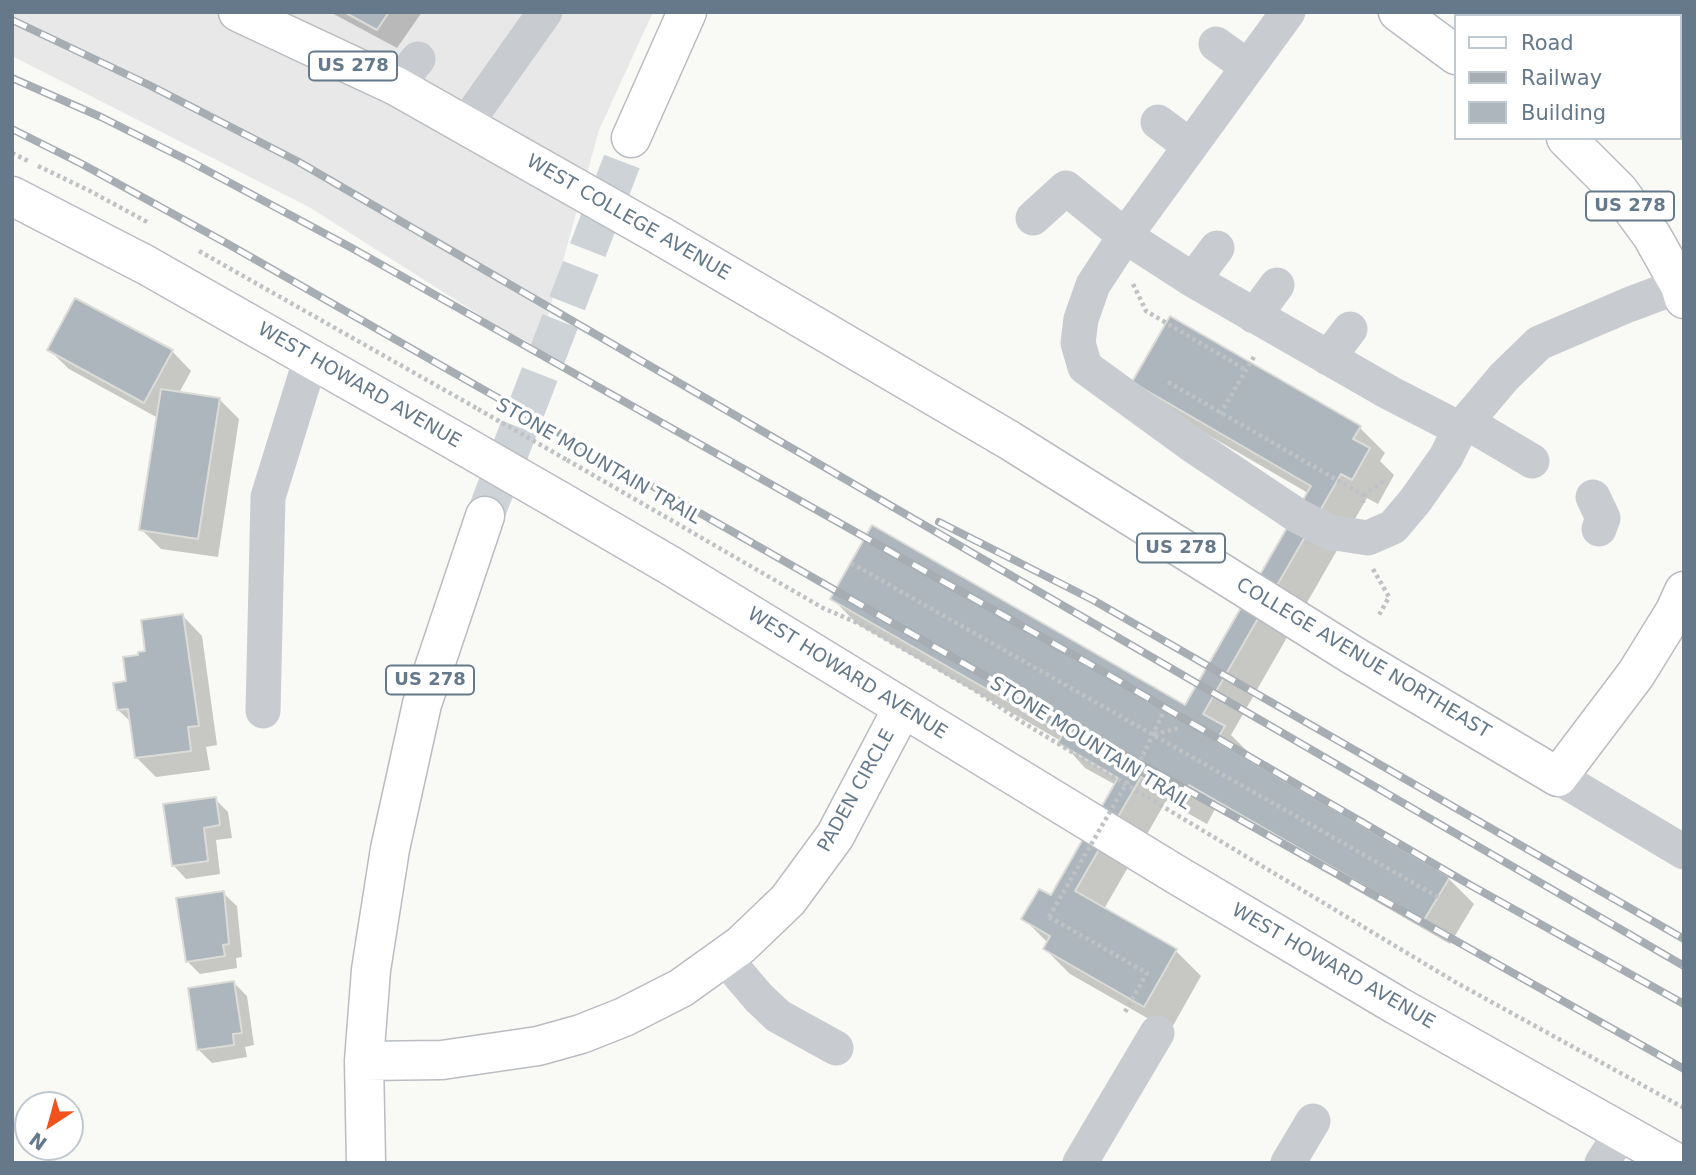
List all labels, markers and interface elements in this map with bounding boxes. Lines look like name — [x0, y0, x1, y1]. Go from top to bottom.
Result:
legend — [1454, 14, 1682, 140]
text: Road — [1521, 31, 1574, 55]
road number: US 278 — [309, 52, 397, 80]
text: Railway — [1521, 66, 1602, 90]
text: Building — [1521, 101, 1606, 125]
street label: WEST COLLEGE AVENUE — [522, 150, 734, 286]
road number: US 278 — [1586, 191, 1674, 220]
street label: WEST HOWARD AVENUE — [253, 318, 465, 454]
street label: STONE MOUNTAIN TRAIL — [492, 394, 704, 530]
road number: US 278 — [1137, 534, 1225, 562]
street label: COLLEGE AVENUE NORTHEAST — [1232, 574, 1494, 744]
street label: WEST HOWARD AVENUE — [743, 603, 951, 745]
road number: US 278 — [386, 666, 474, 694]
street label: STONE MOUNTAIN TRAIL — [985, 673, 1195, 815]
street label: PADEN CIRCLE — [814, 726, 900, 856]
street label: WEST HOWARD AVENUE — [1227, 899, 1439, 1035]
north arrow — [14, 1091, 84, 1161]
text: N — [25, 1128, 51, 1155]

